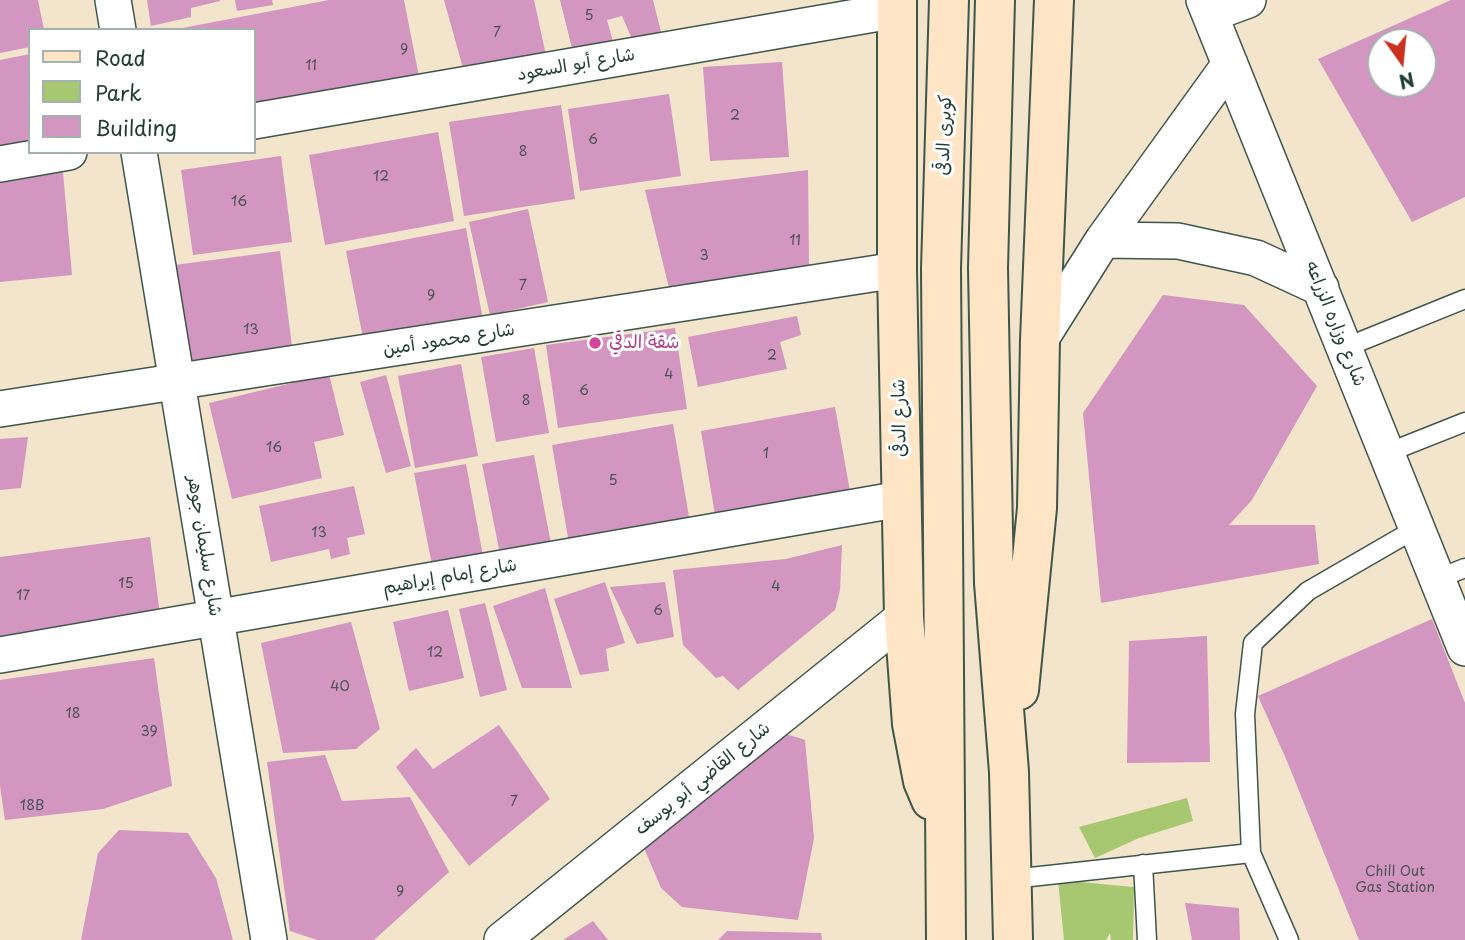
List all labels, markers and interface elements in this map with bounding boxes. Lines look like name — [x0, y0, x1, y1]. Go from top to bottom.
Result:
house number: 5 — [584, 8, 594, 24]
house number: 7 — [493, 25, 501, 41]
legend — [28, 28, 256, 154]
north arrow — [1367, 28, 1437, 98]
text: Road — [95, 41, 146, 73]
house number: 9 — [400, 42, 408, 58]
street label: شارع أبو السعود — [515, 44, 637, 86]
house number: 11 — [305, 58, 317, 74]
text: N — [1396, 66, 1418, 97]
text: Park — [95, 76, 142, 108]
street label: كوبرى الدقى — [933, 94, 957, 176]
house number: 2 — [730, 108, 740, 124]
text: Building — [95, 111, 177, 143]
house number: 6 — [588, 132, 598, 148]
house number: 8 — [519, 144, 527, 160]
house number: 12 — [373, 169, 389, 185]
house number: 16 — [231, 194, 247, 210]
house number: 11 — [789, 233, 801, 249]
house number: 3 — [699, 248, 709, 264]
street label: شارع وزاره الزراعه — [1300, 258, 1370, 390]
house number: 7 — [519, 278, 527, 294]
house number: 9 — [427, 288, 435, 304]
street label: شارع محمود أمين — [381, 319, 517, 361]
house number: 13 — [243, 322, 259, 338]
place label: شقة الدقي — [609, 332, 679, 354]
marker: شقة الدقي — [587, 335, 603, 351]
house number: 2 — [767, 348, 777, 364]
house number: 4 — [664, 367, 674, 383]
street label: شارع الدقى — [889, 379, 911, 457]
house number: 6 — [579, 383, 589, 399]
house number: 8 — [522, 393, 530, 409]
house number: 16 — [266, 440, 282, 456]
house number: 1 — [763, 446, 769, 462]
house number: 5 — [608, 473, 618, 489]
street label: شارع سليمان جوهر — [182, 474, 226, 618]
house number: 13 — [311, 525, 327, 541]
street label: شارع إمام إبراهيم — [381, 555, 519, 599]
house number: 15 — [118, 576, 134, 592]
house number: 4 — [771, 579, 781, 595]
house number: 17 — [16, 588, 30, 604]
house number: 6 — [653, 603, 663, 619]
house number: 12 — [427, 645, 443, 661]
house number: 40 — [330, 679, 350, 695]
house number: 18 — [65, 706, 81, 722]
street label: شارع القاضي أبو يوسف — [631, 718, 775, 840]
house number: 39 — [140, 724, 158, 740]
house number: 7 — [510, 794, 518, 810]
house number: 18B — [20, 798, 44, 814]
house number: Chill Out Gas Station — [1355, 864, 1435, 896]
house number: 9 — [396, 884, 404, 900]

